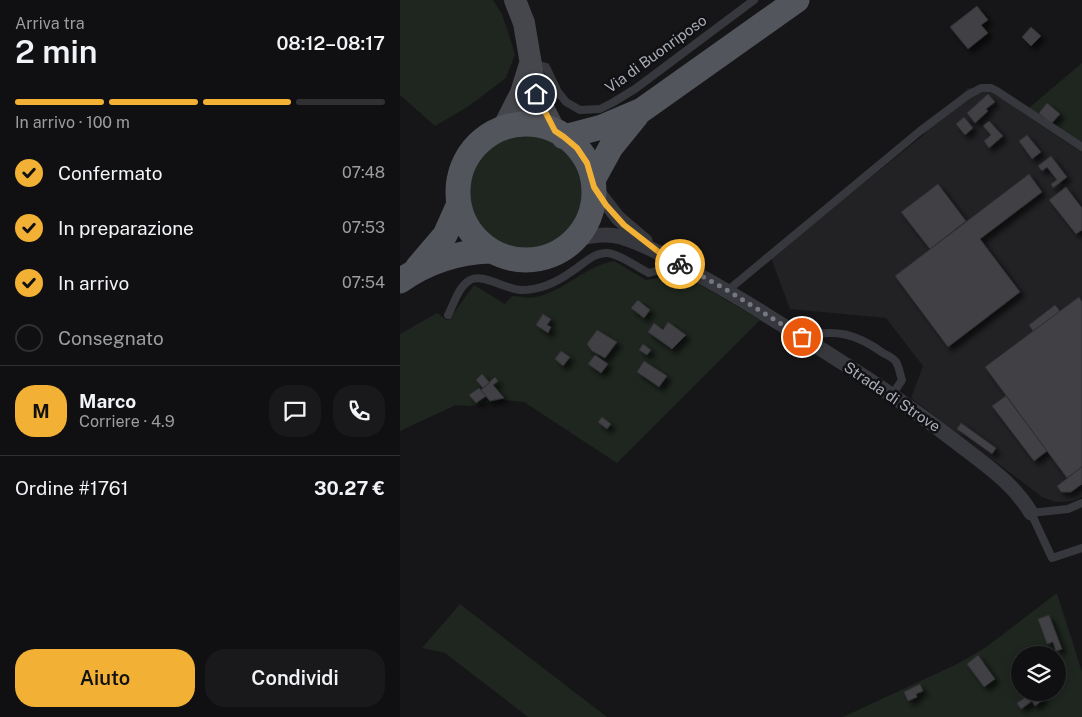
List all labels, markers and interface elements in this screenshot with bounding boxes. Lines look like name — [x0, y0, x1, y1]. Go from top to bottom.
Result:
street label: Via di Buonriposo — [602, 11, 710, 96]
text: Arriva tra — [15, 14, 85, 33]
text: 08:12–08:17 — [276, 32, 385, 54]
text: 2 min — [15, 33, 98, 70]
pin — [515, 73, 557, 115]
icon: home — [522, 80, 550, 108]
text: In arrivo · 100 m — [15, 113, 130, 132]
icon: check — [15, 159, 43, 187]
text: Confermato — [58, 162, 162, 184]
text: 07:48 — [342, 163, 385, 182]
icon: check — [15, 214, 43, 242]
text: In preparazione — [58, 217, 194, 239]
text: 07:53 — [342, 218, 385, 237]
courier — [655, 239, 705, 289]
icon: bike — [666, 250, 694, 278]
icon: check — [15, 269, 43, 297]
text: In arrivo — [58, 272, 129, 294]
text: 07:54 — [342, 273, 385, 292]
pin — [781, 316, 823, 358]
icon: bag — [788, 323, 816, 351]
text: Consegnato — [58, 327, 164, 349]
street label: Strada di Strove — [841, 358, 944, 435]
button: chat — [269, 385, 321, 437]
button: phone — [333, 385, 385, 437]
text: Marco — [79, 390, 136, 412]
text: M — [32, 400, 50, 422]
text: Corriere · 4.9 — [79, 412, 175, 431]
text: Ordine #1761 — [15, 477, 128, 499]
text: 30.27 € — [314, 477, 385, 499]
map controls — [1011, 646, 1066, 701]
button: layers — [1011, 646, 1066, 701]
button: Aiuto — [15, 649, 195, 707]
button: Condividi — [205, 649, 385, 707]

